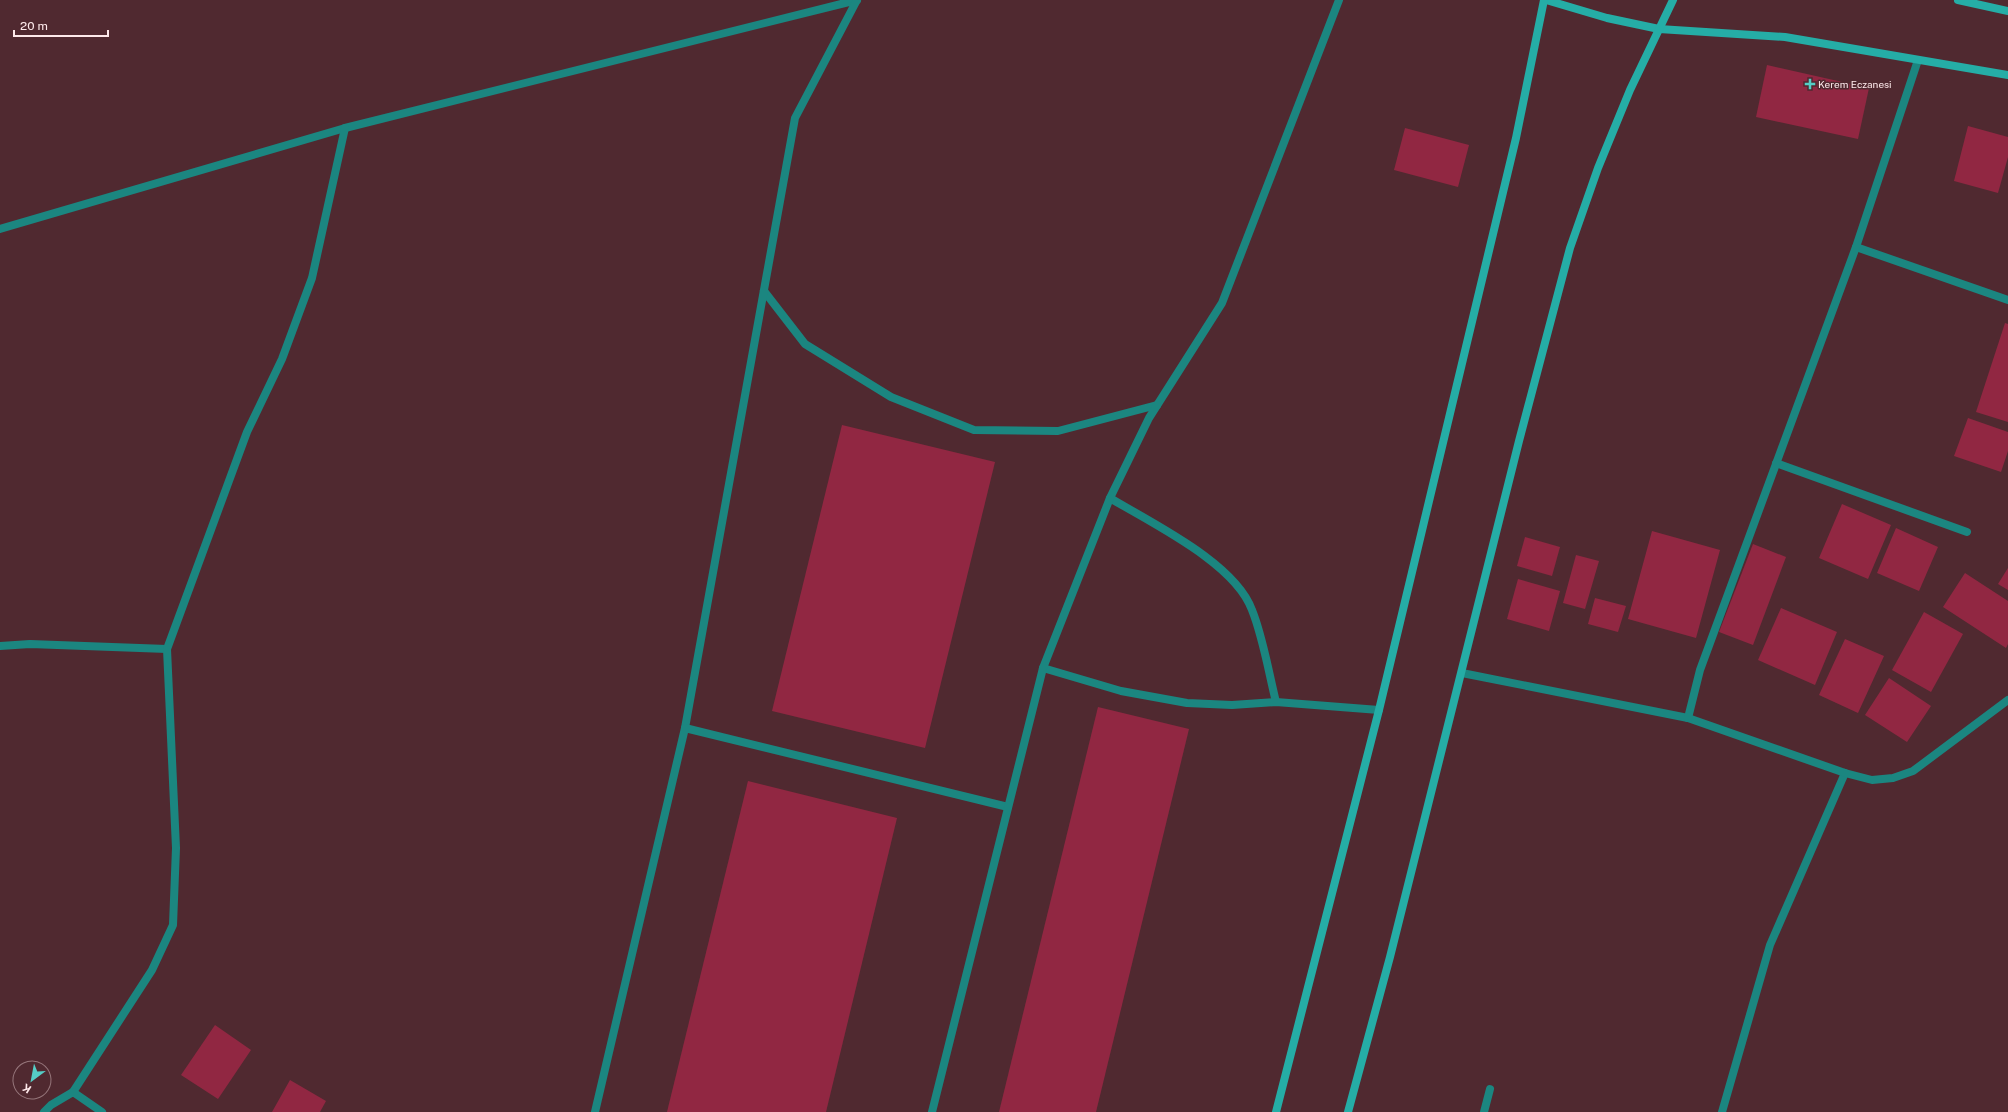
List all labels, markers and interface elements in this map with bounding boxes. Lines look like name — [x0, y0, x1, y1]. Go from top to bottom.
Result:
scale bar — [14, 12, 108, 38]
text: 20 m — [20, 19, 48, 33]
place label: Kerem Eczanesi — [1818, 78, 1892, 90]
marker: Kerem Eczanesi — [1805, 79, 1815, 89]
north arrow — [12, 1060, 52, 1100]
text: K — [20, 1081, 33, 1096]

